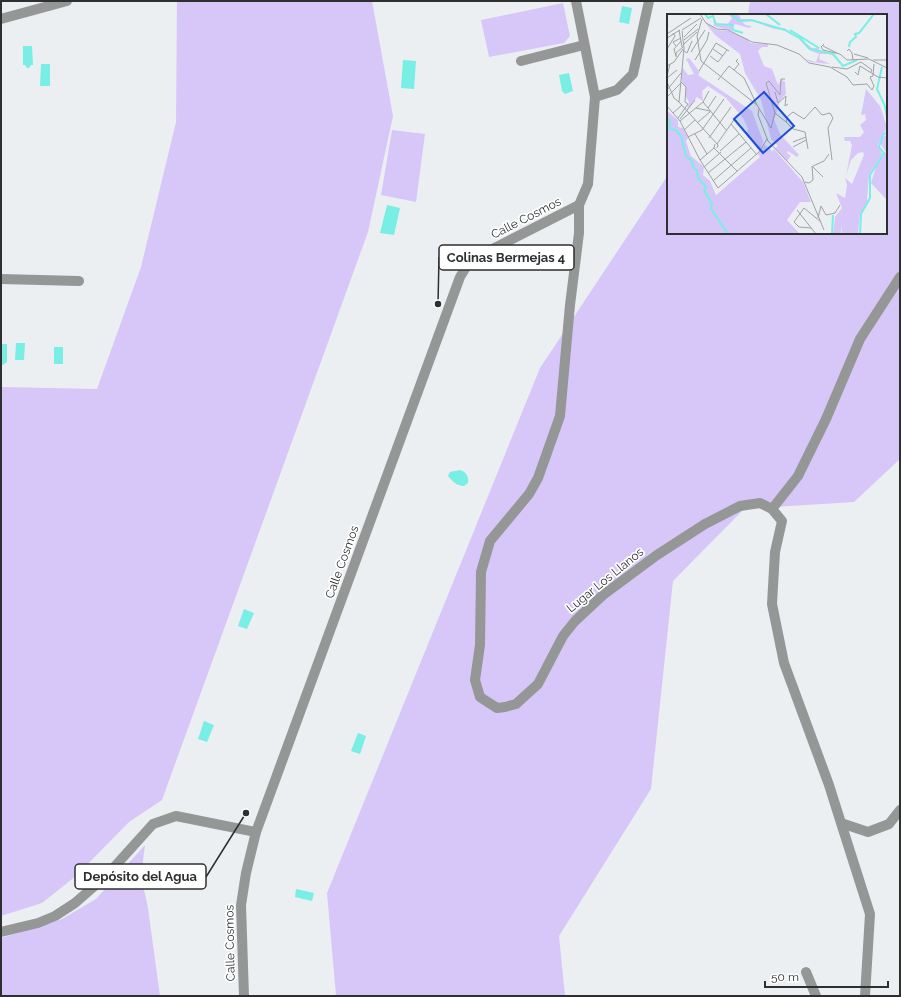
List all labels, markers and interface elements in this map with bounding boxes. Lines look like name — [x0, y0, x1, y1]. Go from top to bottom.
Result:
inset map — [667, 14, 887, 234]
street label: Calle Cosmos — [489, 194, 563, 242]
callout: Colinas Bermejas 4 — [439, 245, 574, 270]
text: Colinas Bermejas 4 — [447, 250, 565, 265]
street label: Calle Cosmos — [322, 523, 362, 600]
street label: Lugar Los Llanos — [564, 545, 646, 615]
callout: Depósito del Agua — [75, 864, 206, 889]
text: Depósito del Agua — [83, 869, 197, 884]
street label: Calle Cosmos — [222, 904, 238, 981]
scale bar — [765, 963, 888, 989]
text: 50 m — [771, 970, 799, 984]

